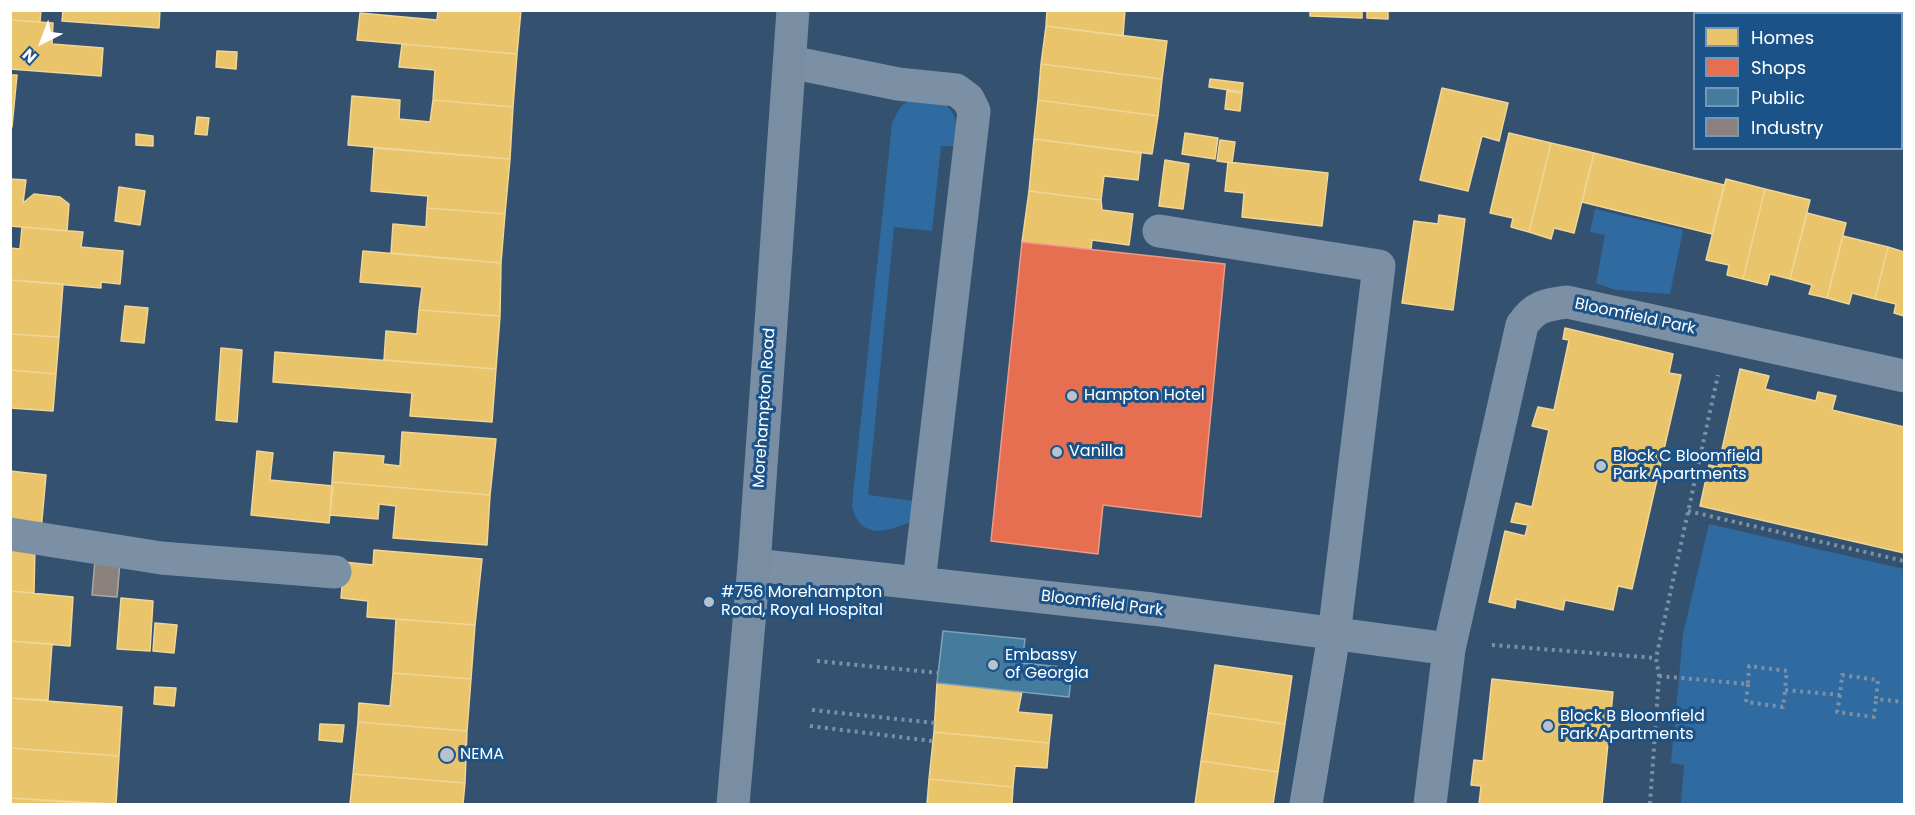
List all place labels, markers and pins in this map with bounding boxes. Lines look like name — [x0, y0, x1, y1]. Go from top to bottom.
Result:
place label: Hampton Hotel — [1084, 386, 1205, 406]
marker: Hampton Hotel — [1065, 389, 1079, 403]
place label: Vanilla — [1069, 442, 1123, 462]
marker: Vanilla — [1050, 445, 1064, 459]
place label: Block C Bloomfield Park Apartments — [1613, 447, 1760, 485]
marker: Block C Bloomfield Park Apartments — [1594, 459, 1608, 473]
place label: #756 Morehampton Road, Royal Hospital — [721, 583, 883, 621]
marker: #756 Morehampton Road, Royal Hospital — [702, 595, 716, 609]
place label: Embassy of Georgia — [1005, 646, 1089, 684]
marker: Embassy of Georgia — [986, 658, 1000, 672]
place label: Block B Bloomfield Park Apartments — [1560, 707, 1705, 745]
marker: Block B Bloomfield Park Apartments — [1541, 719, 1555, 733]
place label: NEMA — [460, 745, 504, 765]
marker: NEMA — [438, 746, 456, 764]

